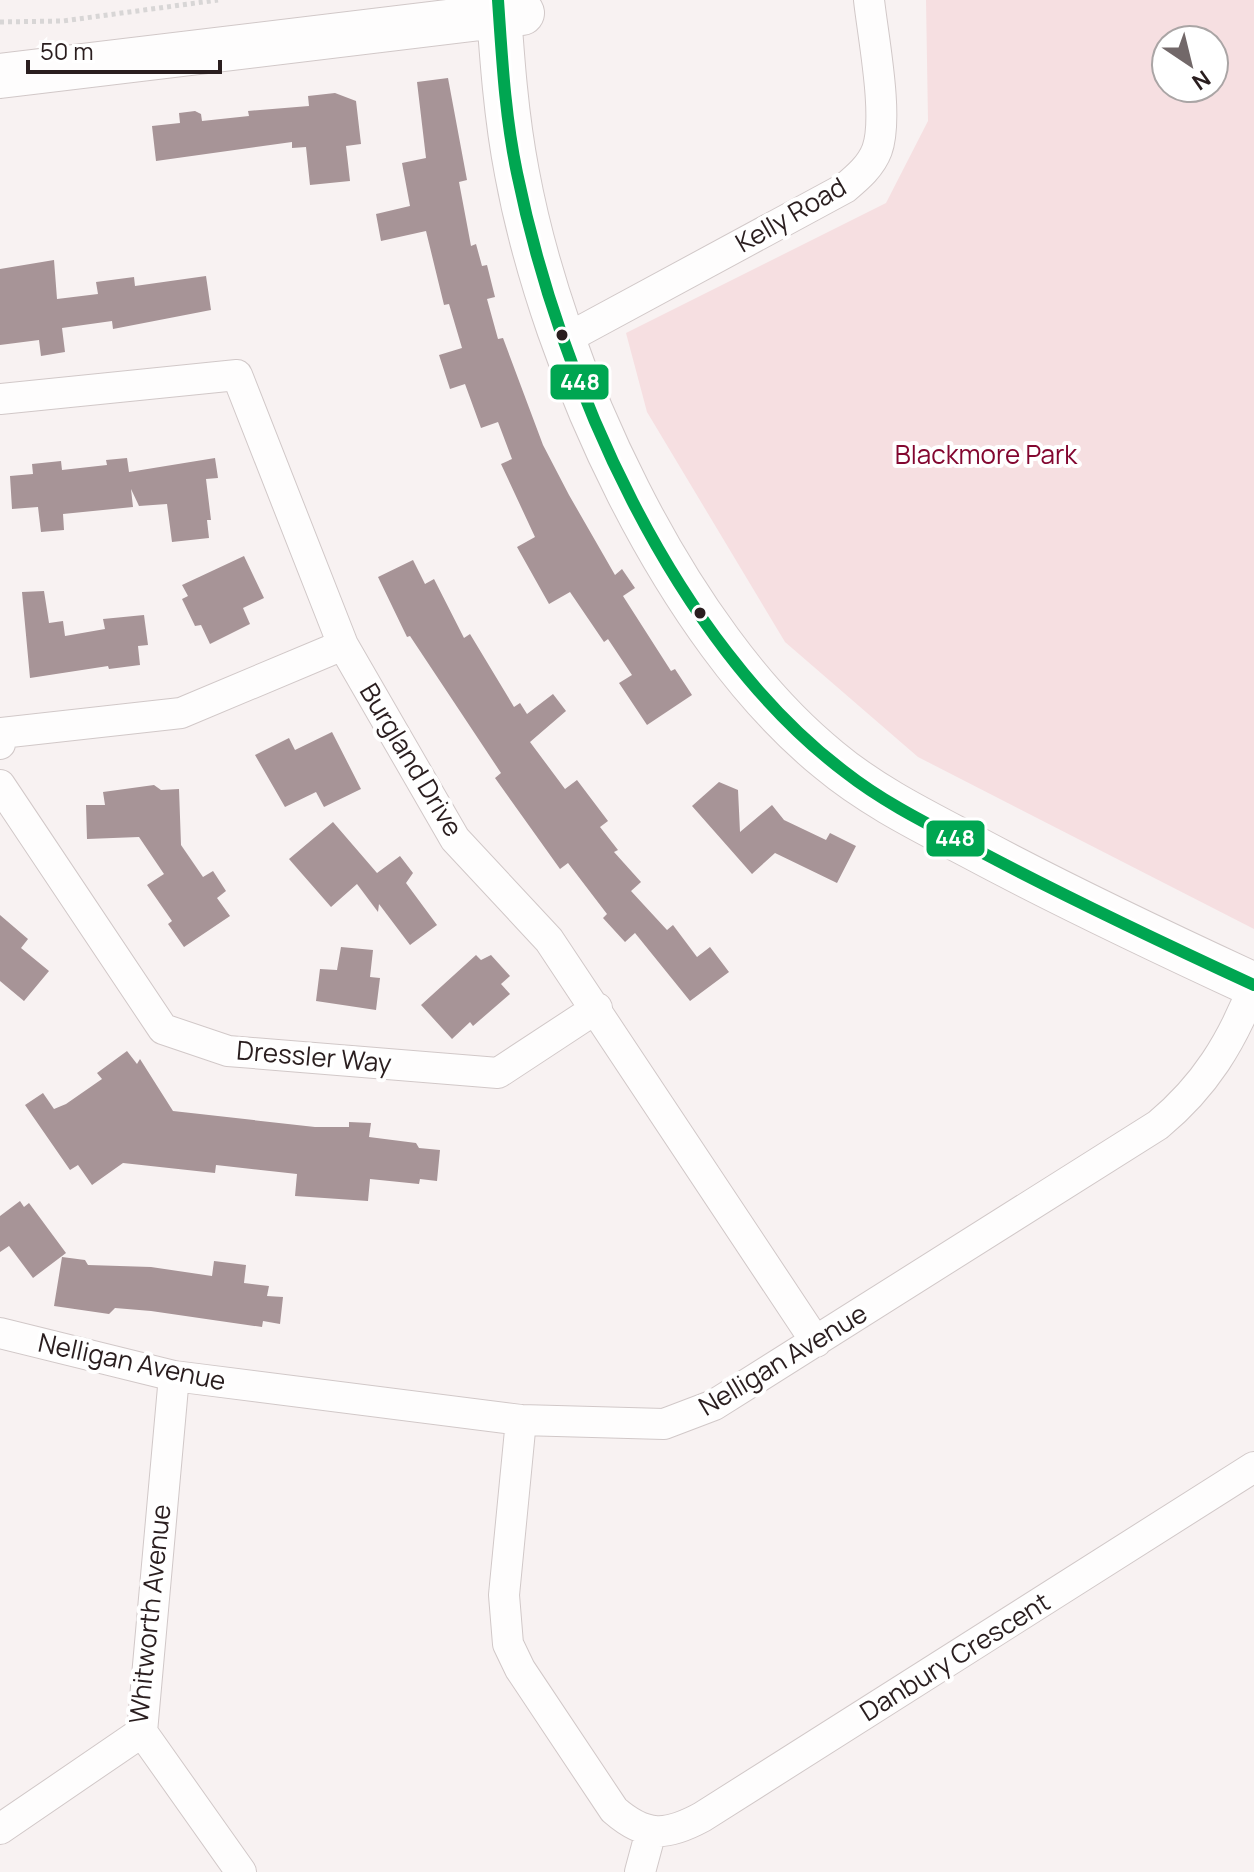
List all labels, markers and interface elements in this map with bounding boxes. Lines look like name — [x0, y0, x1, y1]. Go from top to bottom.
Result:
scale bar — [28, 24, 220, 74]
north arrow — [1150, 24, 1230, 104]
text: 50 m — [40, 34, 94, 67]
text: N — [1186, 64, 1217, 97]
street label: Kelly Road — [729, 168, 852, 260]
unlabelled marker — [554, 327, 570, 343]
line badge: 448 — [549, 363, 610, 401]
text: 448 — [560, 367, 600, 397]
park label: Blackmore Park — [895, 436, 1078, 472]
unlabelled marker — [692, 605, 708, 621]
street label: Burgland Drive — [352, 676, 472, 843]
line badge: 448 — [925, 819, 986, 858]
text: 448 — [935, 823, 975, 853]
street label: Dressler Way — [235, 1031, 393, 1081]
street label: Nelligan Avenue — [691, 1295, 873, 1424]
street label: Nelligan Avenue — [35, 1324, 229, 1398]
street label: Whitworth Avenue — [120, 1502, 178, 1725]
street label: Danbury Crescent — [853, 1583, 1056, 1729]

